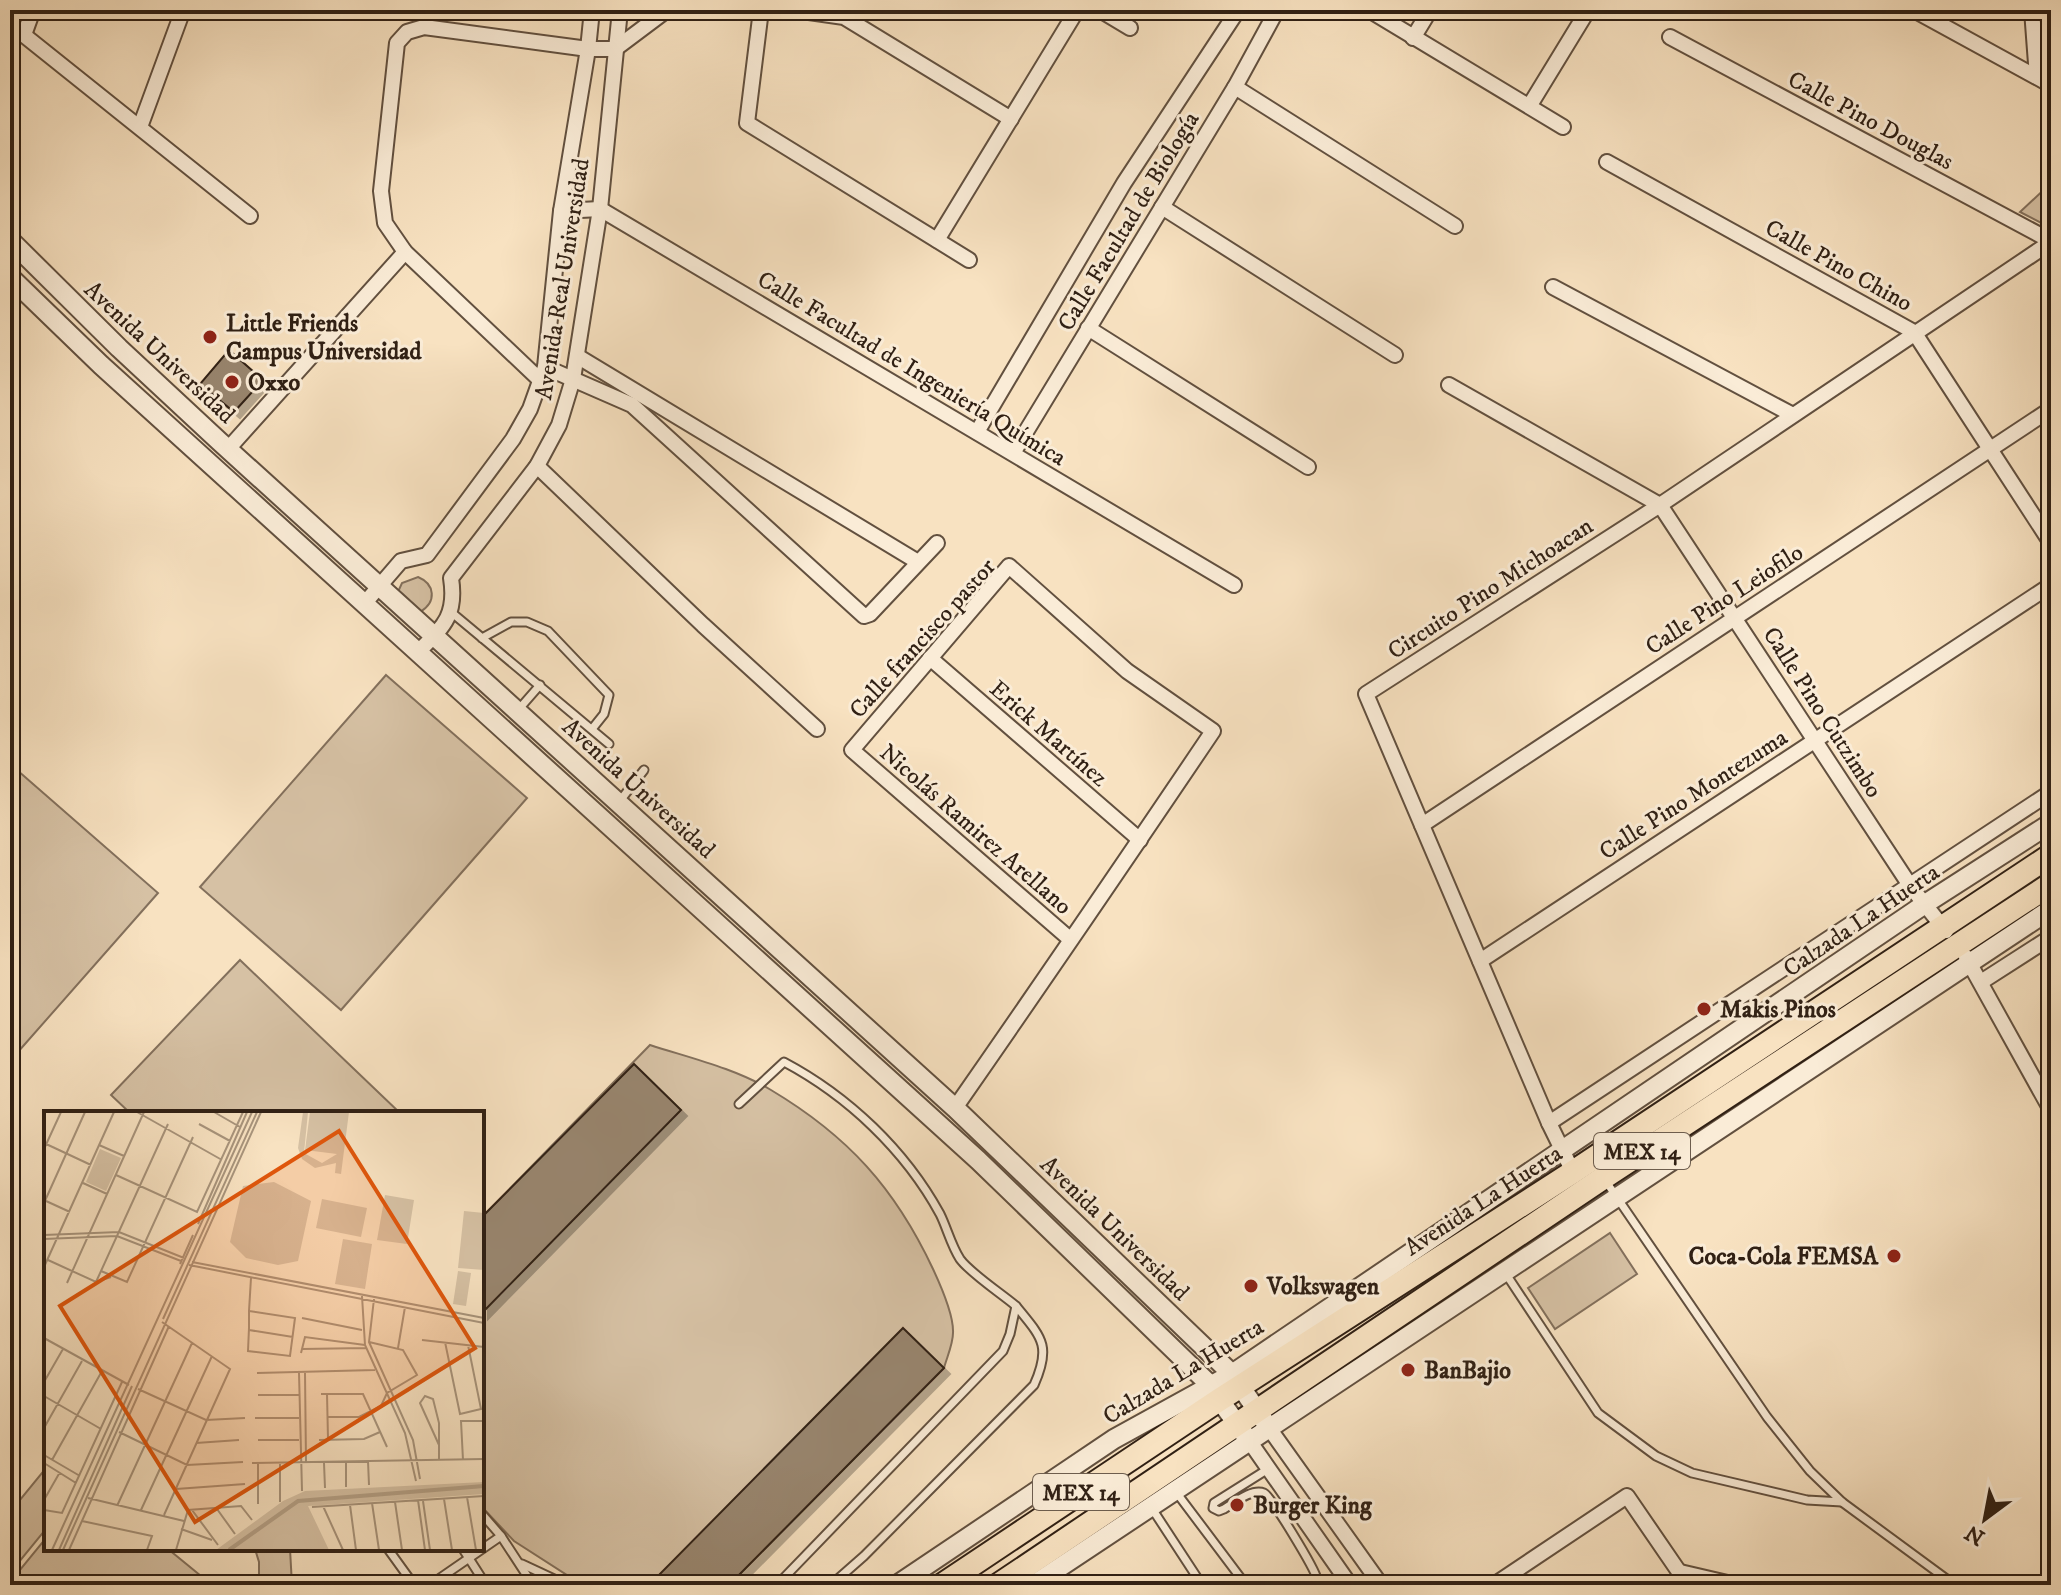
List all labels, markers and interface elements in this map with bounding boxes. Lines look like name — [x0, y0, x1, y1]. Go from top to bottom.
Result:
street label: Calle Pino Douglas — [1783, 65, 1958, 177]
street label: Calle Facultad de Biología — [1051, 106, 1207, 337]
street label: Avenida Real Universidad — [529, 156, 597, 402]
street label: Calle Pino Chino — [1760, 213, 1917, 319]
street label: Calle Facultad de Ingenierίa Quίmica — [752, 265, 1072, 474]
street label: Avenida Universidad — [78, 275, 241, 430]
place label: Little Friends Campus Universidad — [226, 309, 422, 367]
marker: Little Friends Campus Universidad — [201, 328, 219, 346]
place label: Oxxo — [248, 368, 300, 398]
marker: Oxxo — [223, 373, 241, 391]
street label: Circuito Pino Michoacan — [1382, 511, 1599, 666]
street label: Calle Pino Leiofilo — [1640, 538, 1809, 662]
street label: Calle francisco pastor — [843, 552, 1003, 725]
street label: Calle Pino Cutzimbo — [1756, 621, 1889, 804]
street label: Erick Martínez — [983, 674, 1114, 794]
street label: Avenida Universidad — [556, 712, 721, 865]
street label: Calle Pino Montezuma — [1594, 722, 1794, 867]
street label: Nicolás Ramirez Arellano — [873, 738, 1078, 922]
street label: Calzada La Huerta — [1778, 857, 1946, 984]
place label: Makis Pinos — [1720, 995, 1836, 1025]
marker: Makis Pinos — [1695, 1000, 1713, 1018]
inset map — [44, 1111, 484, 1551]
road number: MEX 14 — [1594, 1133, 1690, 1169]
street label: Avenida La Huerta — [1399, 1138, 1569, 1263]
street label: Avenida Universidad — [1033, 1150, 1195, 1308]
place label: Coca-Cola FEMSA — [1689, 1242, 1879, 1272]
marker: Coca-Cola FEMSA — [1885, 1247, 1903, 1265]
place label: Volkswagen — [1266, 1272, 1380, 1302]
marker: Volkswagen — [1242, 1277, 1260, 1295]
street label: Calzada La Huerta — [1098, 1312, 1270, 1432]
place label: BanBajio — [1424, 1356, 1511, 1386]
marker: BanBajio — [1399, 1361, 1417, 1379]
road number: MEX 14 — [1033, 1474, 1129, 1510]
north arrow — [1945, 1479, 2025, 1559]
place label: Burger King — [1253, 1491, 1373, 1521]
marker: Burger King — [1228, 1496, 1246, 1514]
text: N — [1960, 1518, 1990, 1551]

